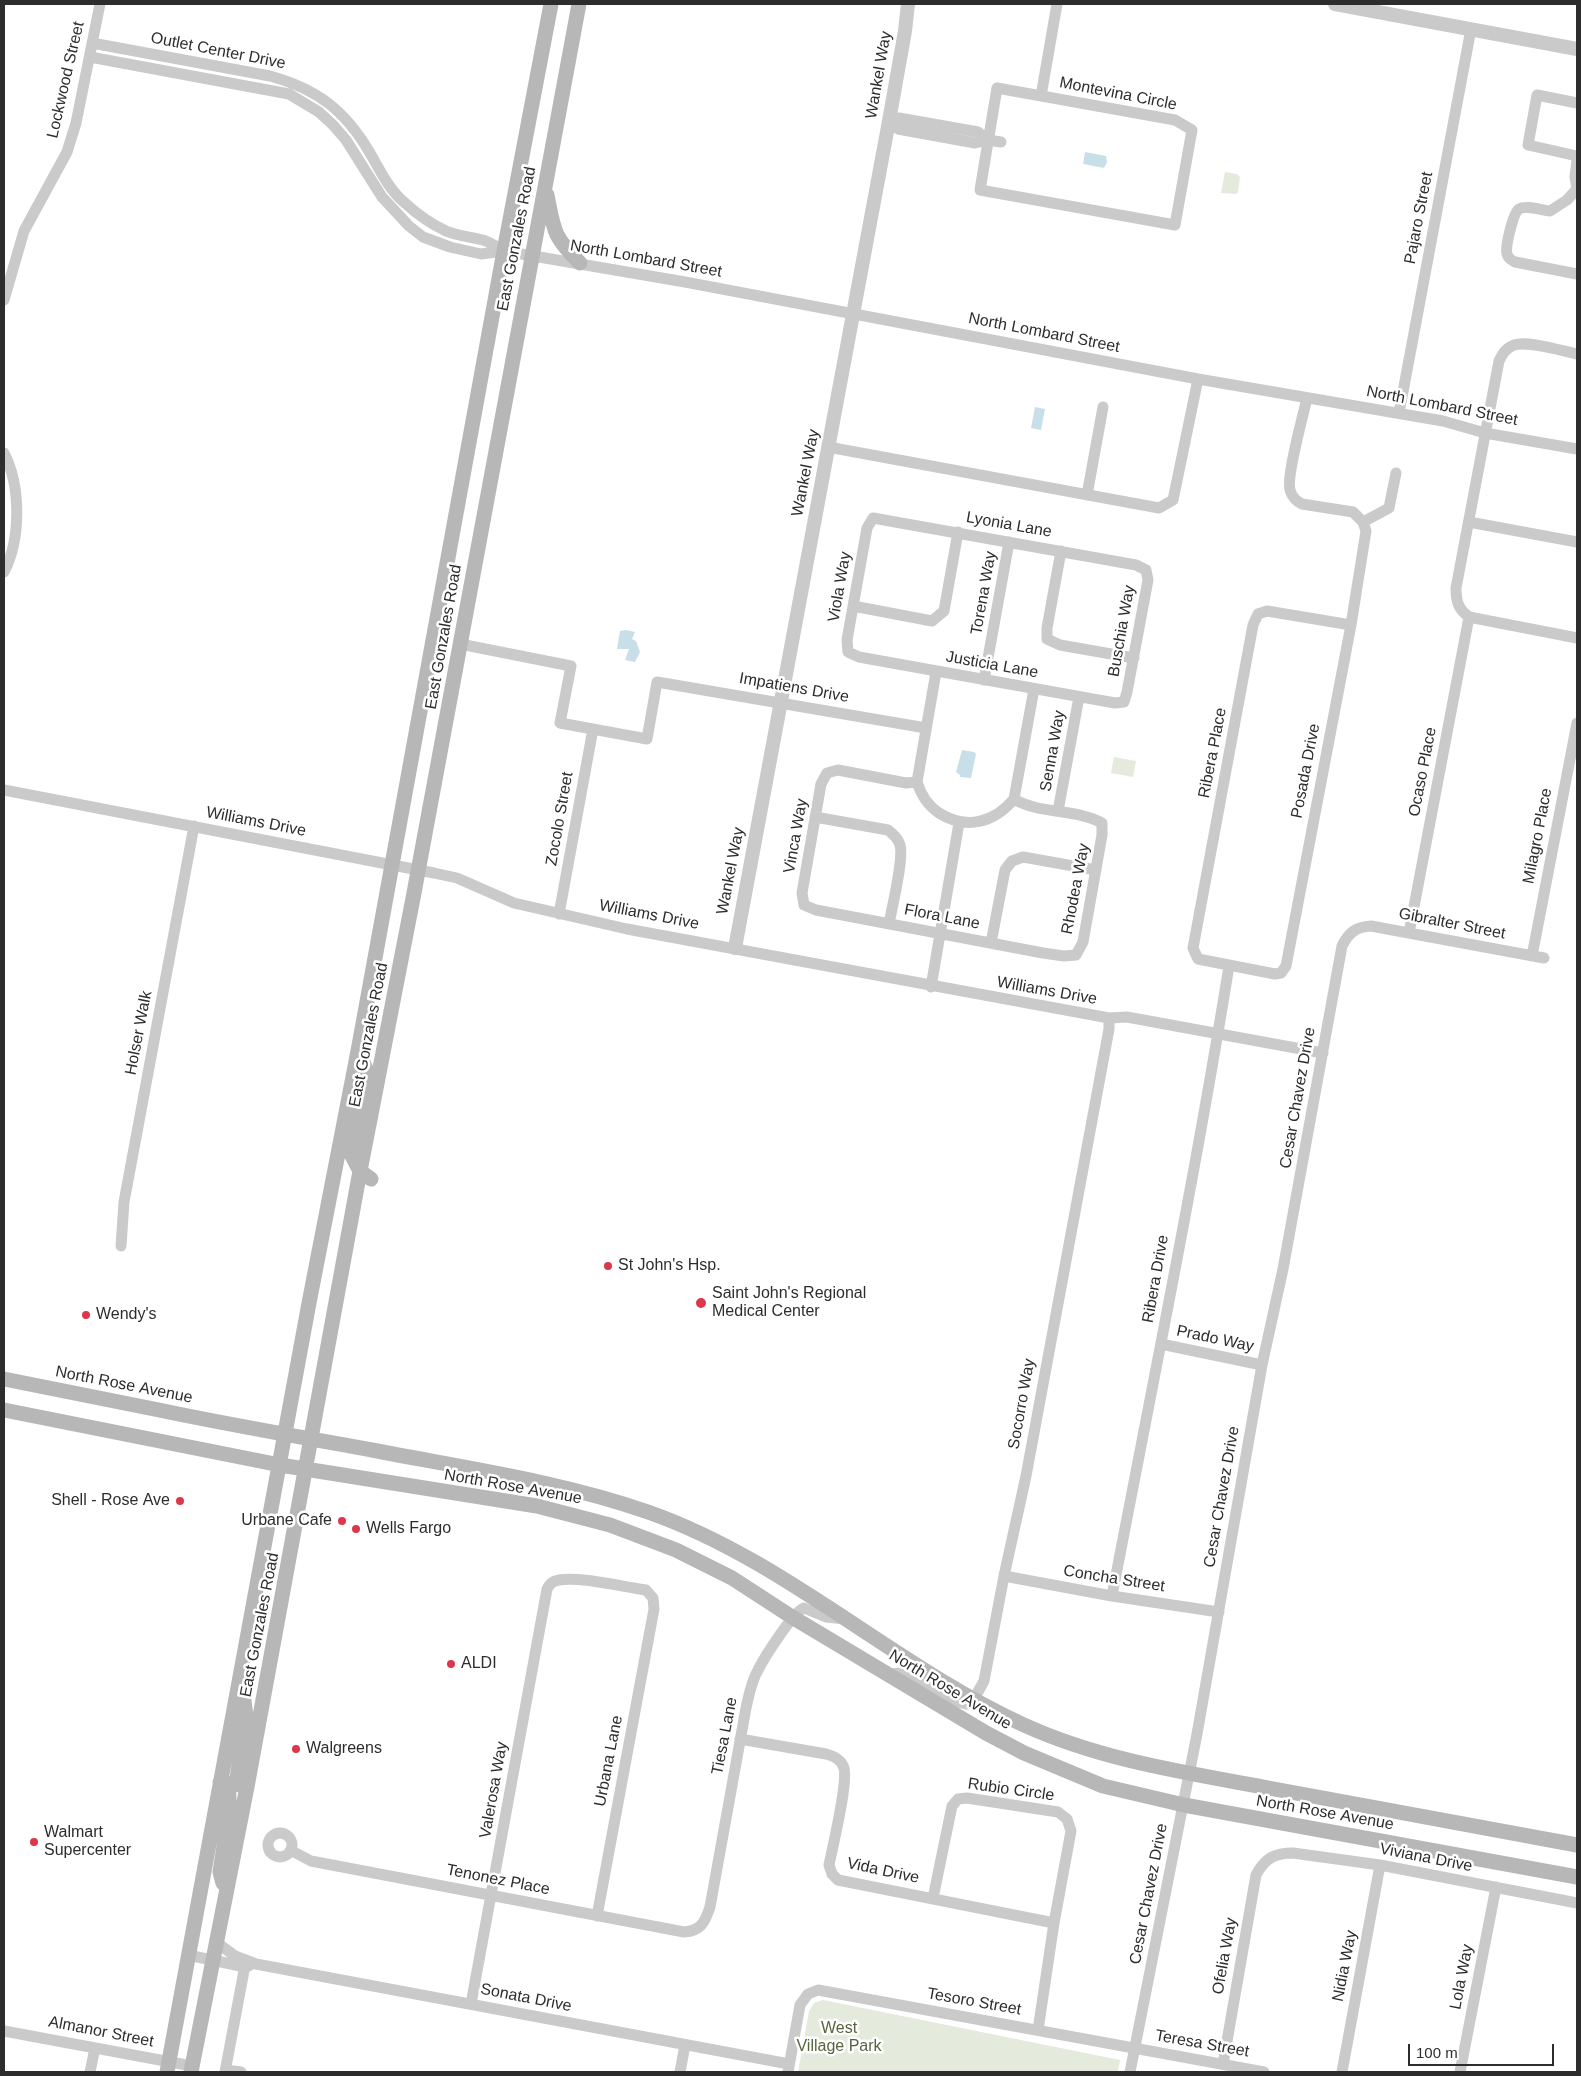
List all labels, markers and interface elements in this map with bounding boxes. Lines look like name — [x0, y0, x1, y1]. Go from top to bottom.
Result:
street label: Lockwood Street — [43, 20, 89, 140]
street label: Outlet Center Drive — [149, 29, 287, 73]
street label: Wankel Way — [862, 30, 896, 120]
street label: Montevina Circle — [1058, 73, 1178, 115]
street label: East Gonzales Road — [494, 165, 540, 313]
street label: Pajaro Street — [1401, 170, 1437, 266]
street label: North Lombard Street — [569, 236, 723, 282]
street label: North Lombard Street — [967, 309, 1121, 357]
street label: North Lombard Street — [1365, 382, 1519, 430]
street label: Wankel Way — [788, 428, 824, 518]
street label: Lyonia Lane — [965, 508, 1053, 542]
street label: Viola Way — [824, 550, 856, 624]
street label: Torena Way — [967, 550, 1001, 636]
street label: East Gonzales Road — [422, 563, 466, 711]
street label: Buschia Way — [1104, 584, 1140, 678]
street label: Justicia Lane — [944, 647, 1040, 683]
street label: Impatiens Drive — [738, 669, 850, 707]
street label: Ribera Place — [1195, 706, 1231, 800]
street label: Senna Way — [1036, 709, 1070, 793]
street label: Posada Drive — [1287, 722, 1325, 820]
street label: Ocaso Place — [1405, 726, 1441, 818]
street label: Zocolo Street — [542, 770, 578, 868]
street label: Milagro Place — [1519, 787, 1557, 885]
street label: Vinca Way — [780, 797, 812, 875]
street label: Williams Drive — [204, 803, 308, 841]
street label: Wankel Way — [713, 826, 749, 916]
street label: Rhodea Way — [1058, 842, 1094, 936]
street label: Williams Drive — [597, 896, 701, 934]
street label: Flora Lane — [903, 900, 981, 934]
street label: Gibralter Street — [1397, 904, 1507, 944]
street label: East Gonzales Road — [346, 961, 392, 1109]
street label: Williams Drive — [995, 973, 1099, 1009]
street label: Holser Walk — [121, 989, 157, 1077]
street label: Cesar Chavez Drive — [1276, 1026, 1320, 1170]
street label: Ribera Drive — [1139, 1234, 1173, 1324]
place label: St John's Hsp. — [618, 1256, 721, 1276]
marker: St John's Hsp. — [602, 1260, 614, 1272]
place label: Saint John's Regional Medical Center — [712, 1284, 866, 1322]
marker: Saint John's Regional Medical Center — [694, 1296, 708, 1310]
place label: Wendy's — [96, 1305, 157, 1325]
marker: Wendy's — [80, 1309, 92, 1321]
street label: Prado Way — [1175, 1321, 1255, 1357]
street label: Socorro Way — [1005, 1357, 1039, 1451]
street label: North Rose Avenue — [54, 1362, 194, 1408]
street label: Cesar Chavez Drive — [1200, 1425, 1244, 1569]
street label: North Rose Avenue — [443, 1465, 583, 1509]
place label: Shell - Rose Ave — [51, 1491, 170, 1511]
marker: Shell - Rose Ave — [174, 1495, 186, 1507]
place label: Urbane Cafe — [241, 1511, 332, 1531]
marker: Urbane Cafe — [336, 1515, 348, 1527]
place label: Wells Fargo — [366, 1519, 451, 1539]
marker: Wells Fargo — [350, 1523, 362, 1535]
street label: East Gonzales Road — [237, 1551, 283, 1699]
street label: Concha Street — [1062, 1562, 1166, 1596]
street label: North Rose Avenue — [885, 1646, 1015, 1734]
place label: ALDI — [461, 1654, 497, 1674]
marker: ALDI — [445, 1658, 457, 1670]
street label: Tiesa Lane — [708, 1696, 742, 1776]
street label: Urbana Lane — [591, 1714, 627, 1808]
place label: Walgreens — [306, 1739, 382, 1759]
street label: Valerosa Way — [476, 1740, 512, 1840]
marker: Walgreens — [290, 1743, 302, 1755]
street label: Rubio Circle — [967, 1774, 1055, 1806]
street label: North Rose Avenue — [1255, 1791, 1395, 1835]
street label: Cesar Chavez Drive — [1126, 1822, 1172, 1966]
place label: Walmart Supercenter — [44, 1823, 131, 1861]
marker: Walmart Supercenter — [28, 1836, 40, 1848]
street label: Viviana Drive — [1378, 1840, 1474, 1876]
street label: Vida Drive — [845, 1854, 921, 1888]
street label: Tenonez Place — [445, 1861, 551, 1899]
street label: Ofelia Way — [1209, 1916, 1241, 1996]
street label: Nidia Way — [1329, 1929, 1361, 2003]
street label: Lola Way — [1446, 1943, 1478, 2011]
street label: Sonata Drive — [479, 1980, 573, 2016]
street label: Tesoro Street — [925, 1984, 1023, 2020]
street label: Almanor Street — [47, 2012, 155, 2052]
park label: West Village Park — [796, 2019, 882, 2057]
street label: Teresa Street — [1153, 2026, 1251, 2062]
scale bar — [1411, 2034, 1557, 2066]
text: 100 m — [1416, 2044, 1458, 2061]

